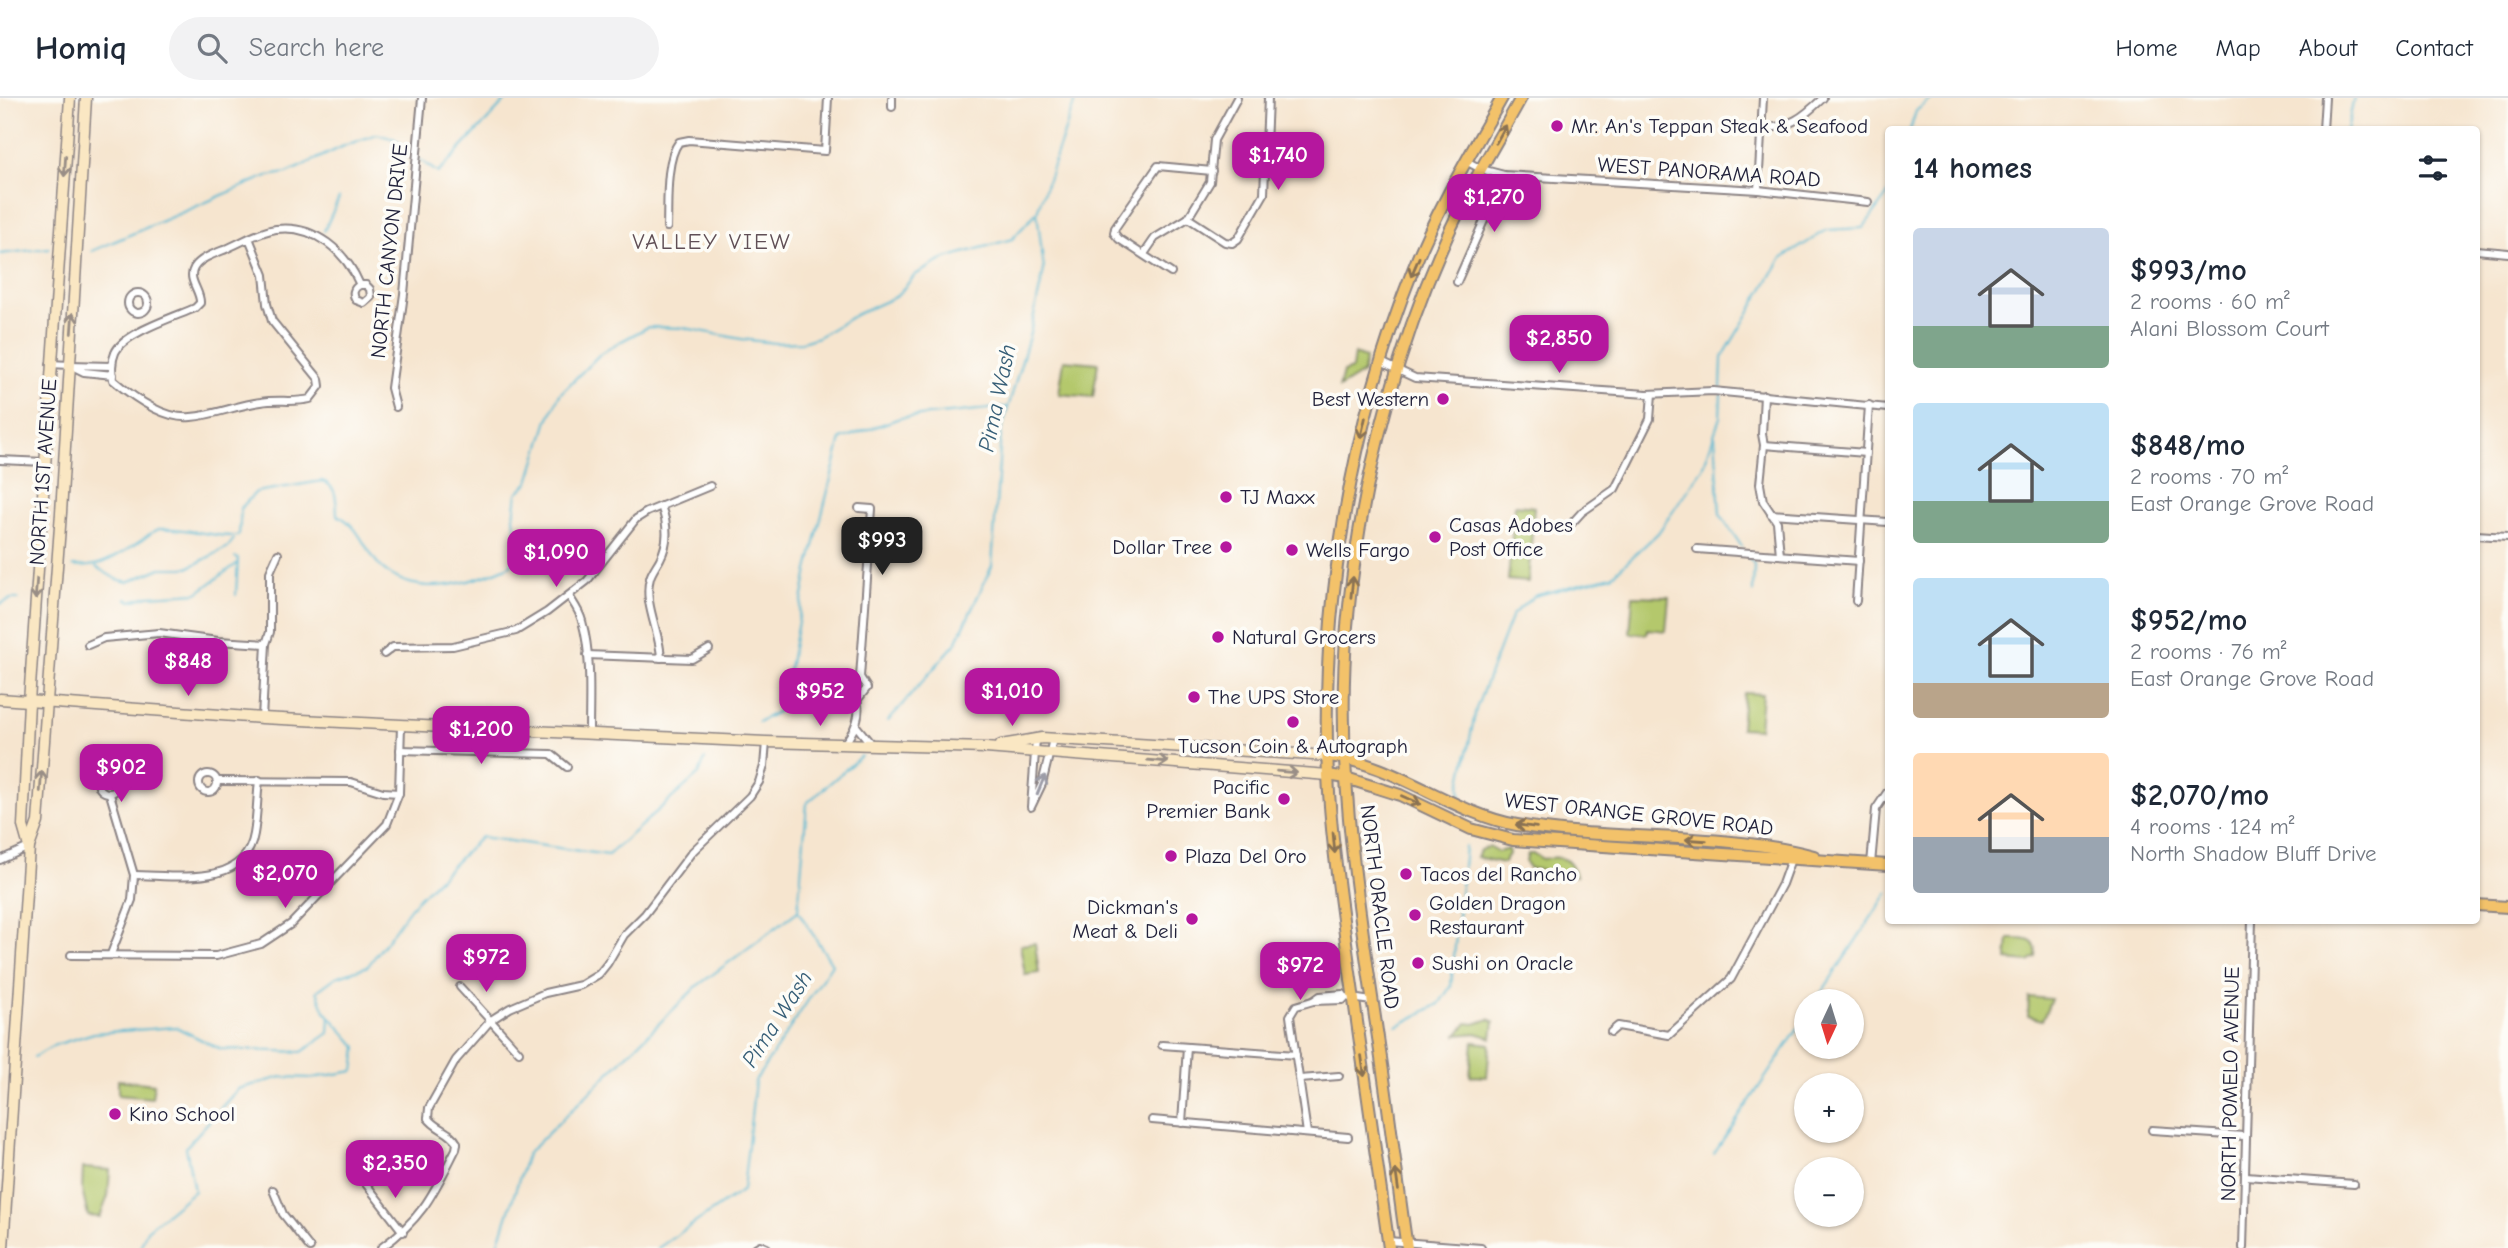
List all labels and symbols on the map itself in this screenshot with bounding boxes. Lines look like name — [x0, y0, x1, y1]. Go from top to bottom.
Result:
place label: Mr. An's Teppan Steak & Seafood — [1571, 114, 1868, 138]
marker: Mr. An's Teppan Steak & Seafood — [1549, 118, 1565, 134]
one-way arrow — [1494, 124, 1508, 144]
pin: $1,740 — [1221, 132, 1335, 192]
street label: NORTH CANYON DRIVE — [366, 143, 412, 359]
street label: WEST PANORAMA ROAD — [1597, 152, 1821, 192]
one-way arrow — [58, 154, 71, 177]
pin: $1,270 — [1437, 174, 1551, 234]
district label: VALLEY VIEW — [632, 228, 792, 255]
one-way arrow — [1408, 255, 1421, 277]
one-way arrow — [66, 312, 79, 335]
pin: $2,850 — [1502, 316, 1616, 375]
water label: Pima Wash — [972, 342, 1022, 454]
street label: NORTH 1ST AVENUE — [25, 378, 61, 566]
place label: Best Western — [1312, 387, 1429, 411]
marker: Best Western — [1435, 391, 1451, 407]
one-way arrow — [1356, 416, 1369, 439]
place label: TJ Maxx — [1240, 485, 1315, 509]
marker: TJ Maxx — [1218, 489, 1234, 505]
place label: Casas Adobes Post Office — [1449, 513, 1573, 561]
pin: $993 — [841, 518, 923, 577]
marker: Casas Adobes Post Office — [1427, 529, 1443, 545]
pin: $1,090 — [499, 530, 613, 589]
place label: Dollar Tree — [1112, 535, 1212, 559]
place label: Wells Fargo — [1306, 538, 1410, 562]
marker: Dollar Tree — [1218, 539, 1234, 555]
marker: Wells Fargo — [1284, 542, 1300, 558]
one-way arrow — [1345, 576, 1358, 599]
one-way arrow — [29, 577, 42, 599]
place label: Natural Grocers — [1232, 625, 1376, 649]
marker: Natural Grocers — [1210, 629, 1226, 645]
pin: $848 — [147, 638, 229, 698]
pin: $952 — [779, 668, 861, 728]
pin: $1,010 — [955, 668, 1069, 728]
place label: The UPS Store — [1208, 685, 1339, 709]
marker: The UPS Store — [1186, 689, 1202, 705]
pin: $1,200 — [424, 706, 538, 766]
marker: Tucson Coin & Autograph — [1285, 714, 1301, 730]
place label: Tucson Coin & Autograph — [1178, 734, 1408, 758]
pin: $902 — [80, 744, 162, 804]
one-way arrow — [1146, 755, 1169, 768]
one-way arrow — [1275, 766, 1298, 779]
one-way arrow — [35, 770, 48, 793]
one-way arrow — [1035, 774, 1048, 796]
place label: Pacific Premier Bank — [1146, 775, 1270, 823]
street label: WEST ORANGE GROVE ROAD — [1503, 788, 1775, 840]
marker: Pacific Premier Bank — [1276, 791, 1292, 807]
one-way arrow — [1400, 794, 1421, 807]
street label: NORTH ORACLE ROAD — [1356, 803, 1404, 1011]
one-way arrow — [1515, 819, 1538, 832]
one-way arrow — [1328, 831, 1341, 854]
one-way arrow — [1685, 833, 1707, 846]
place label: Plaza Del Oro — [1185, 844, 1307, 868]
marker: Plaza Del Oro — [1163, 848, 1179, 864]
pin: $2,070 — [228, 850, 342, 910]
place label: Tacos del Rancho — [1420, 862, 1577, 886]
marker: Tacos del Rancho — [1398, 866, 1414, 882]
place label: Golden Dragon Restaurant — [1429, 891, 1566, 939]
place label: Dickman's Meat & Deli — [1072, 895, 1178, 943]
marker: Golden Dragon Restaurant — [1407, 907, 1423, 923]
marker: Dickman's Meat & Deli — [1184, 911, 1200, 927]
pin: $972 — [445, 934, 527, 994]
pin: $972 — [1259, 942, 1341, 1002]
place label: Sushi on Oracle — [1432, 951, 1573, 975]
marker: Sushi on Oracle — [1410, 955, 1426, 971]
water label: Pima Wash — [736, 966, 818, 1072]
street label: NORTH POMELO AVENUE — [2216, 966, 2244, 1202]
north arrow — [1794, 989, 1864, 1059]
one-way arrow — [1357, 1054, 1370, 1077]
place label: Kino School — [129, 1102, 235, 1126]
marker: Kino School — [107, 1106, 123, 1122]
pin: $2,350 — [338, 1140, 452, 1200]
one-way arrow — [1390, 1170, 1403, 1192]

